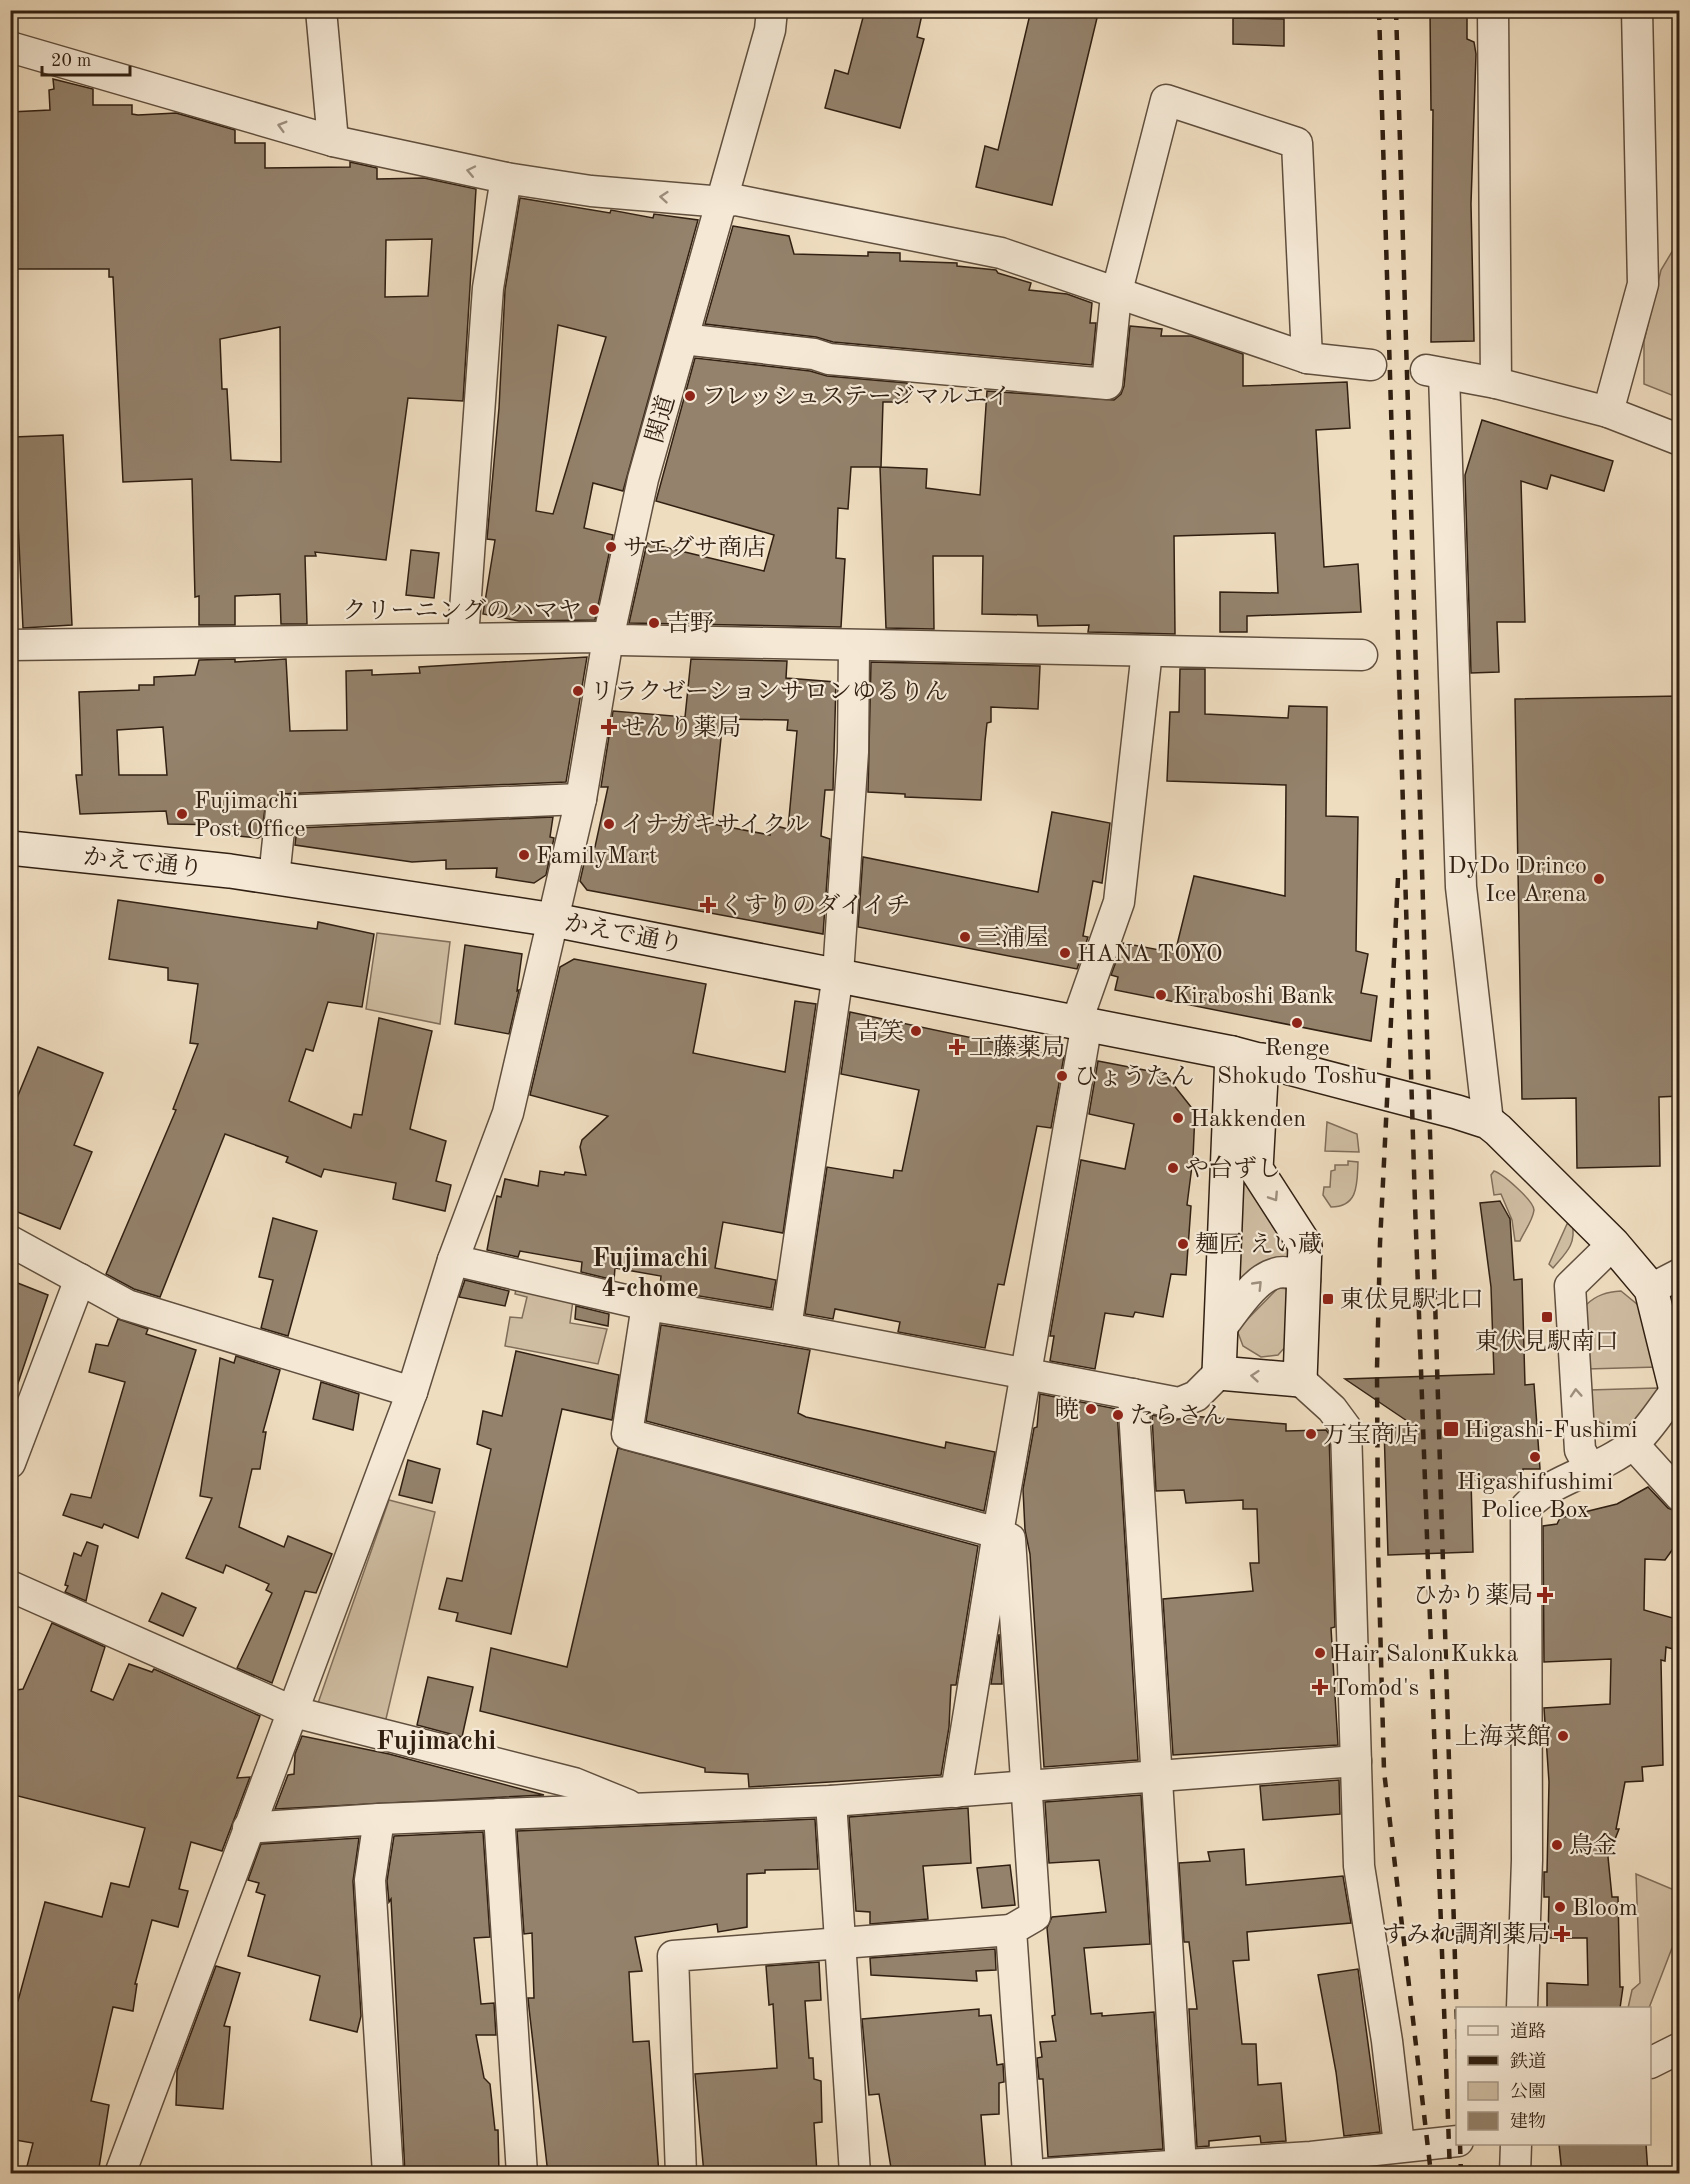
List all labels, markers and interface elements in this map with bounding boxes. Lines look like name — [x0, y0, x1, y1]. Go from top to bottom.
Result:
scale bar — [42, 39, 130, 77]
text: 20 m — [51, 52, 91, 70]
one-way arrow — [277, 121, 287, 134]
one-way arrow — [467, 165, 477, 178]
one-way arrow — [660, 191, 669, 204]
place label: フレッシュステージマルエイ — [702, 384, 1011, 410]
marker: フレッシュステージマルエイ — [683, 389, 697, 403]
street label: 関道 — [641, 392, 680, 446]
place label: サエグサ商店 — [623, 534, 766, 561]
marker: サエグサ商店 — [604, 540, 618, 554]
place label: クリーニングのハマヤ — [342, 598, 582, 624]
marker: クリーニングのハマヤ — [587, 603, 601, 617]
place label: 吉野 — [666, 610, 714, 637]
marker: 吉野 — [647, 616, 661, 630]
place label: リラクゼーションサロンゆるりん — [590, 679, 948, 705]
marker: リラクゼーションサロンゆるりん — [571, 684, 585, 698]
place label: せんり薬局 — [621, 714, 741, 741]
marker: せんり薬局 — [602, 720, 616, 734]
place label: Fujimachi Post Office — [194, 790, 305, 842]
marker: Fujimachi Post Office — [175, 807, 189, 821]
place label: イナガキサイクル — [621, 813, 810, 838]
marker: イナガキサイクル — [602, 817, 616, 831]
street label: かえで通り — [82, 844, 204, 882]
place label: FamilyMart — [536, 845, 658, 869]
marker: FamilyMart — [517, 848, 531, 862]
place label: DyDo Drinco Ice Arena — [1448, 855, 1587, 907]
marker: DyDo Drinco Ice Arena — [1592, 872, 1606, 886]
place label: くすりのダイイチ — [720, 893, 910, 919]
marker: くすりのダイイチ — [701, 898, 715, 912]
street label: かえで通り — [562, 910, 685, 958]
place label: 三浦屋 — [977, 925, 1049, 951]
marker: 三浦屋 — [958, 930, 972, 944]
place label: HANA TOYO — [1077, 943, 1223, 967]
marker: HANA TOYO — [1058, 946, 1072, 960]
place label: Kiraboshi Bank — [1173, 985, 1334, 1009]
marker: Kiraboshi Bank — [1154, 988, 1168, 1002]
marker: Renge Shokudo Toshu — [1290, 1016, 1304, 1030]
place label: 吉笑 — [856, 1018, 904, 1045]
marker: 吉笑 — [909, 1024, 923, 1038]
place label: 工藤薬局 — [969, 1034, 1065, 1061]
place label: Renge Shokudo Toshu — [1217, 1037, 1377, 1089]
marker: 工藤薬局 — [950, 1040, 964, 1054]
place label: ひょうたん — [1074, 1064, 1194, 1090]
marker: ひょうたん — [1055, 1069, 1069, 1083]
place label: Hakkenden — [1190, 1108, 1306, 1132]
marker: Hakkenden — [1171, 1111, 1185, 1125]
place label: や台ずし — [1185, 1155, 1281, 1182]
marker: や台ずし — [1166, 1161, 1180, 1175]
one-way arrow — [1267, 1190, 1278, 1201]
place label: 麺匠 えい蔵 — [1195, 1231, 1322, 1258]
marker: 麺匠 えい蔵 — [1176, 1237, 1190, 1251]
district label: Fujimachi 4-chome — [592, 1246, 708, 1302]
one-way arrow — [1250, 1281, 1261, 1292]
place label: 東伏見駅北口 — [1340, 1286, 1484, 1313]
marker: 東伏見駅北口 — [1321, 1292, 1335, 1306]
marker: 東伏見駅南口 — [1540, 1310, 1554, 1324]
place label: 東伏見駅南口 — [1475, 1328, 1619, 1355]
one-way arrow — [1251, 1370, 1260, 1383]
one-way arrow — [1570, 1389, 1583, 1398]
place label: 暁 — [1055, 1396, 1079, 1423]
marker: 暁 — [1084, 1402, 1098, 1416]
place label: たらさん — [1130, 1404, 1226, 1429]
marker: たらさん — [1111, 1408, 1125, 1422]
place label: Higashi-Fushimi — [1464, 1419, 1638, 1443]
marker: Higashi-Fushimi — [1442, 1420, 1460, 1438]
place label: 万宝商店 — [1323, 1421, 1419, 1448]
marker: 万宝商店 — [1304, 1427, 1318, 1441]
marker: Higashifushimi Police Box — [1528, 1450, 1542, 1464]
place label: Higashifushimi Police Box — [1457, 1471, 1613, 1523]
place label: ひかり薬局 — [1413, 1582, 1533, 1609]
marker: ひかり薬局 — [1538, 1588, 1552, 1602]
place label: Hair Salon Kukka — [1332, 1643, 1519, 1667]
marker: Hair Salon Kukka — [1313, 1646, 1327, 1660]
place label: Tomod's — [1332, 1677, 1419, 1701]
marker: Tomod's — [1313, 1680, 1327, 1694]
place label: 上海菜館 — [1455, 1723, 1551, 1750]
district label: Fujimachi — [376, 1728, 496, 1755]
marker: 上海菜館 — [1556, 1729, 1570, 1743]
place label: 鳥金 — [1569, 1832, 1617, 1859]
marker: 鳥金 — [1550, 1838, 1564, 1852]
place label: Bloom — [1572, 1897, 1638, 1921]
marker: Bloom — [1553, 1900, 1567, 1914]
place label: すみれ調剤薬局 — [1382, 1921, 1550, 1948]
marker: すみれ調剤薬局 — [1555, 1927, 1569, 1941]
legend — [1456, 2007, 1651, 2145]
text: 道路 — [1510, 2021, 1546, 2041]
text: 鉄道 — [1510, 2051, 1546, 2071]
text: 公園 — [1510, 2082, 1546, 2101]
text: 建物 — [1510, 2111, 1546, 2131]

